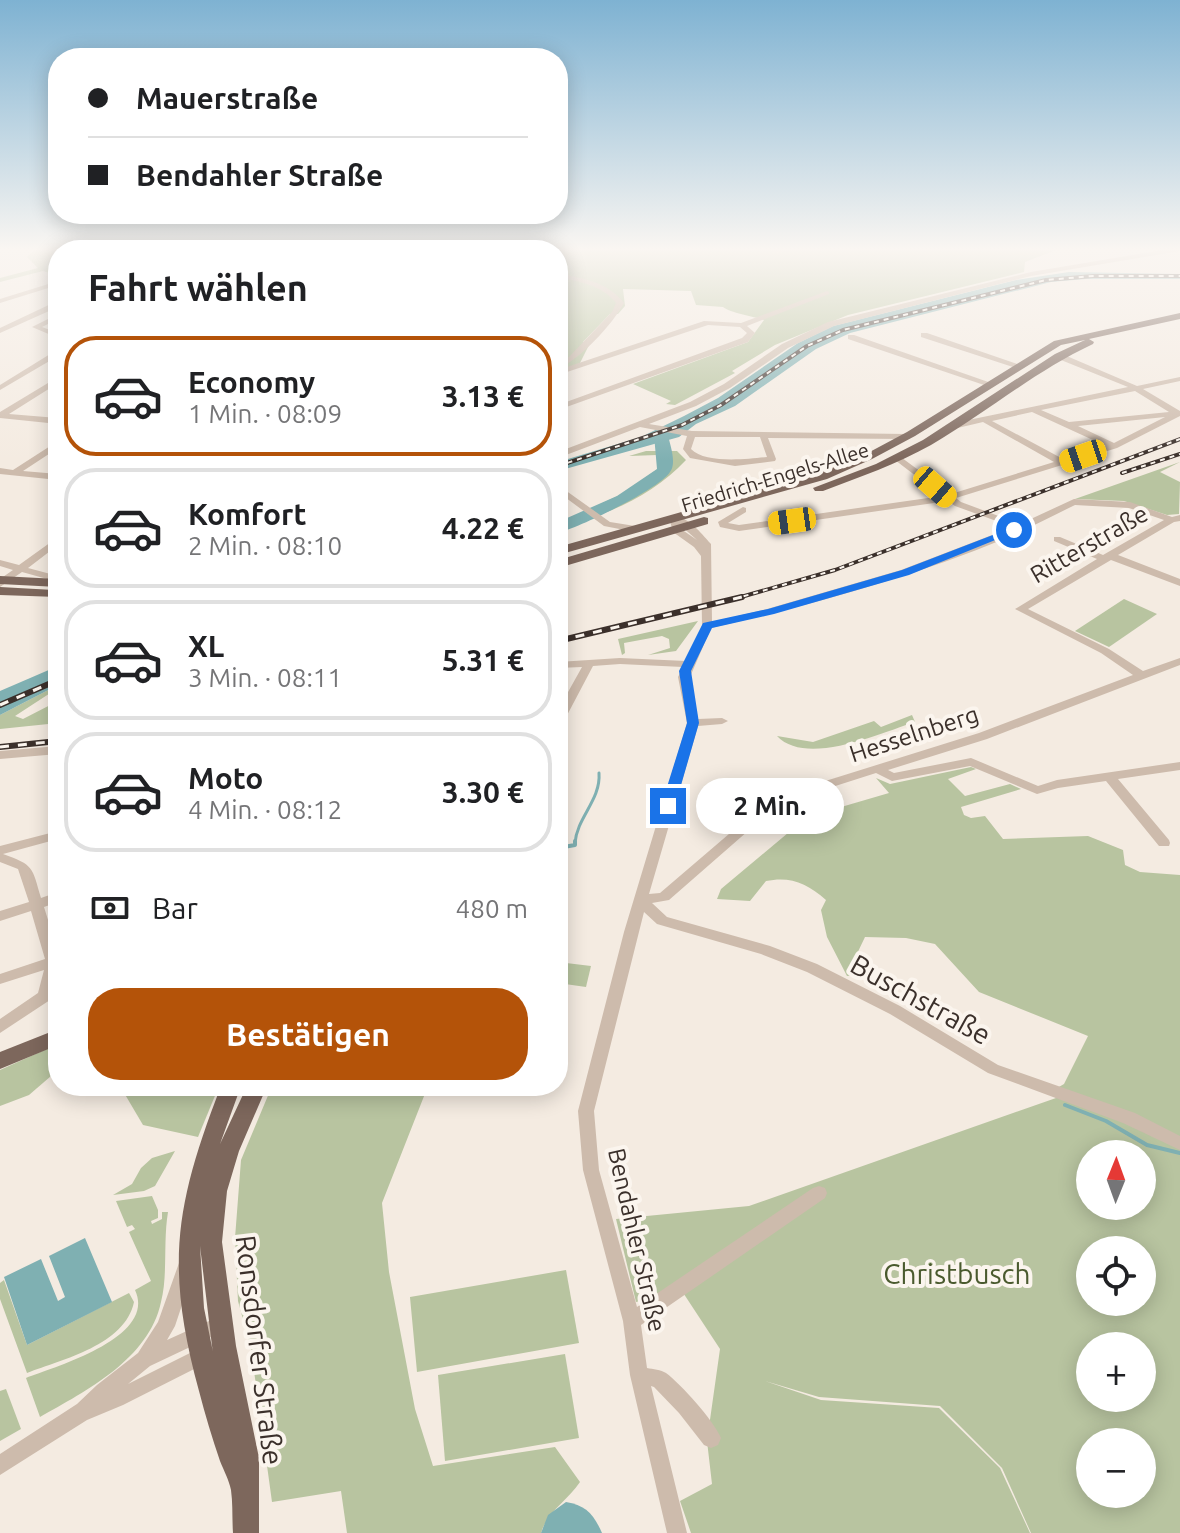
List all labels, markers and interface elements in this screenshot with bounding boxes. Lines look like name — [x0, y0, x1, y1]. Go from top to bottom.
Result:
text: Mauerstraße — [136, 81, 318, 115]
text: Bendahler Straße — [136, 158, 383, 192]
text: Fahrt wählen — [88, 267, 308, 308]
icon: car — [92, 360, 164, 432]
text: Economy — [188, 365, 315, 399]
text: 3.13 € — [442, 379, 524, 413]
text: 1 Min. · 08:09 — [188, 399, 342, 428]
car — [1056, 437, 1110, 475]
street label: Friedrich-Engels-Allee — [679, 438, 871, 516]
car — [909, 462, 961, 512]
icon: car — [92, 492, 164, 564]
text: Komfort — [188, 497, 306, 531]
street label: Ritterstraße — [1026, 500, 1152, 588]
car — [767, 506, 817, 536]
text: 4.22 € — [442, 511, 524, 545]
route start — [996, 512, 1032, 548]
text: 2 Min. · 08:10 — [188, 531, 342, 560]
icon: car — [92, 624, 164, 696]
text: XL — [188, 629, 224, 663]
text: 5.31 € — [442, 643, 524, 677]
text: 3 Min. · 08:11 — [188, 663, 342, 692]
street label: Hesselnberg — [846, 700, 982, 768]
icon: car — [92, 756, 164, 828]
text: Moto — [188, 761, 263, 795]
text: 3.30 € — [442, 775, 524, 809]
callout: 2 Min. — [696, 778, 844, 834]
route end — [650, 788, 686, 824]
text: 2 Min. — [734, 791, 806, 820]
text: 4 Min. · 08:12 — [188, 795, 342, 824]
icon: cash — [88, 886, 132, 930]
text: Bar — [152, 891, 198, 925]
text: 480 m — [456, 894, 528, 923]
street label: Buschstraße — [846, 948, 996, 1050]
button: Bestätigen — [88, 988, 528, 1080]
north arrow — [1076, 1140, 1156, 1220]
map controls — [1076, 1140, 1156, 1508]
street label: Bendahler Straße — [603, 1146, 671, 1334]
street label: Ronsdorfer Straße — [231, 1233, 289, 1467]
button: locate — [1076, 1236, 1156, 1316]
park label: Christbusch — [883, 1258, 1031, 1289]
button: + — [1076, 1332, 1156, 1412]
button: − — [1076, 1428, 1156, 1508]

